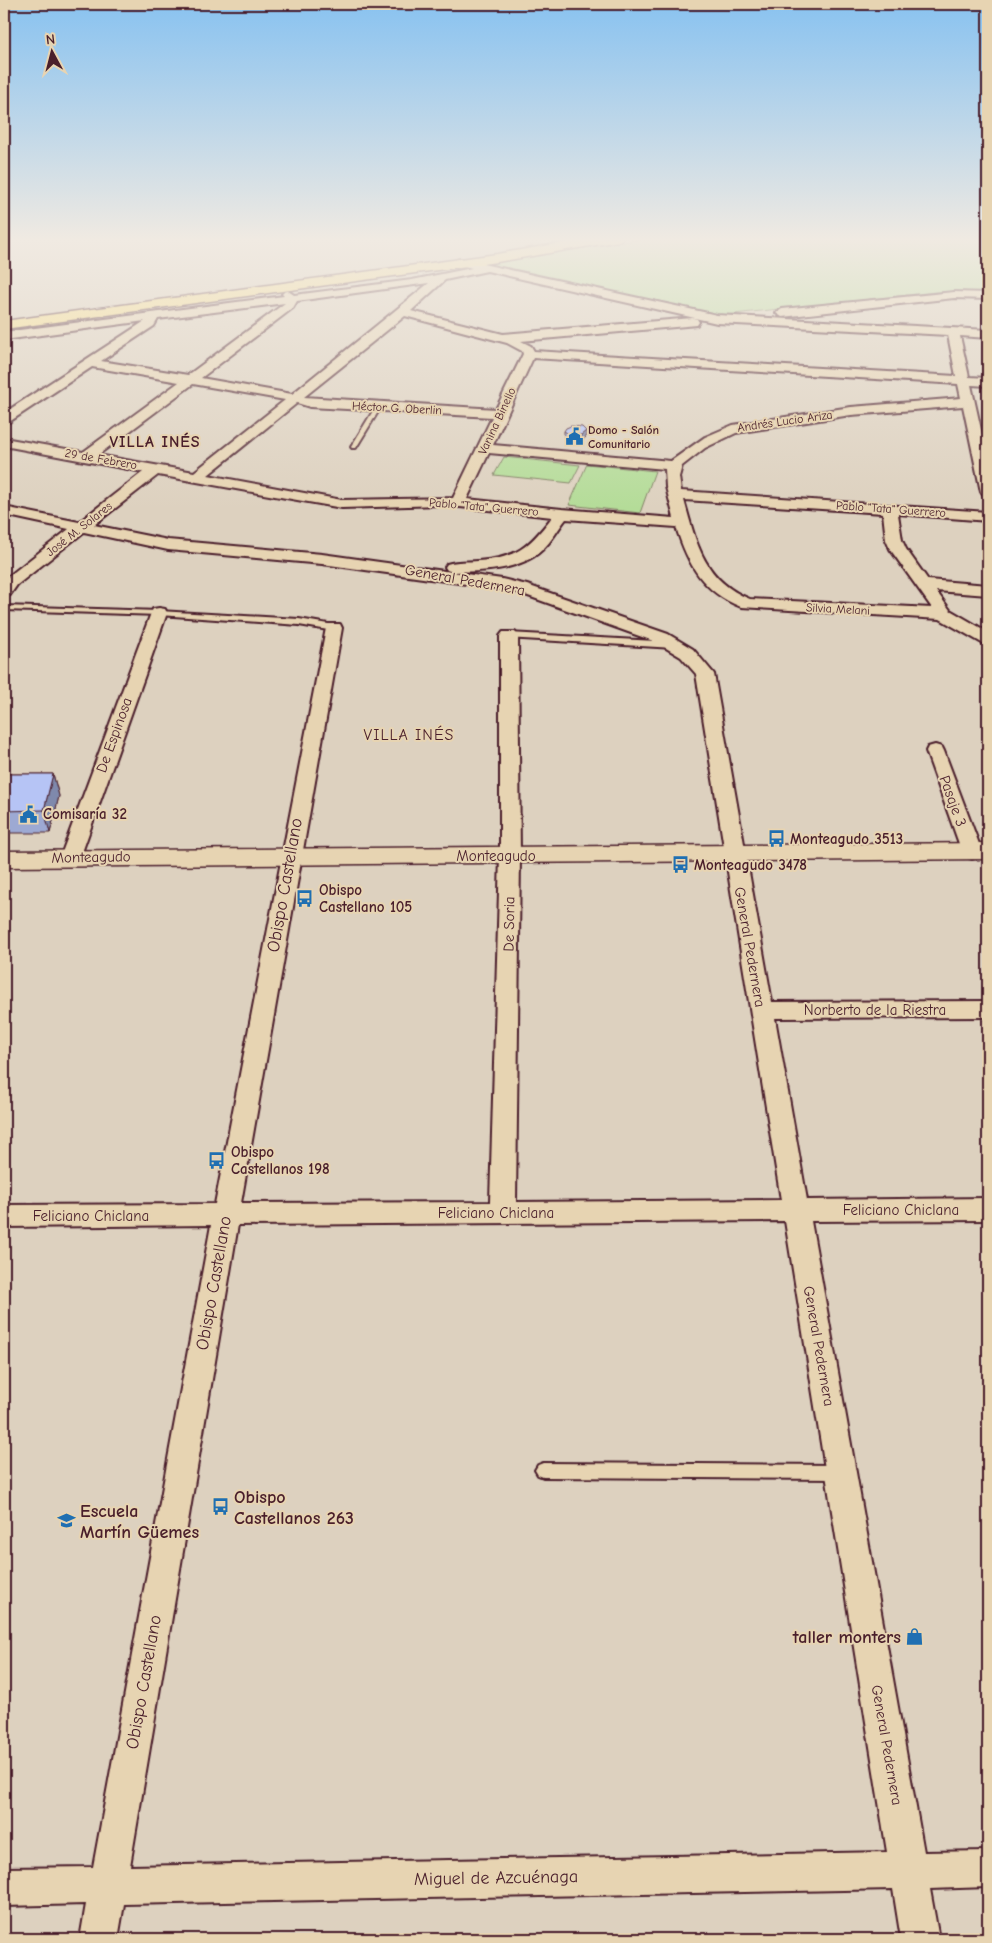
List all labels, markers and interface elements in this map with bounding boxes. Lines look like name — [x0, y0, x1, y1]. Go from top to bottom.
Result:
north arrow — [28, 28, 78, 78]
text: N — [45, 31, 56, 49]
street label: Vanina Binello — [475, 385, 519, 457]
street label: Héctor G. Oberlin — [352, 399, 442, 417]
street label: Andrés Lucio Ariza — [737, 407, 833, 435]
place label: Domo - Salón Comunitario — [588, 423, 659, 451]
public building icon: Domo - Salón Comunitario — [564, 427, 584, 447]
district label: VILLA INÉS — [109, 432, 201, 451]
street label: 29 de Febrero — [64, 446, 138, 472]
street label: Pablo "Tata" Guerrero — [429, 495, 539, 519]
street label: Pablo "Tata" Guerrero — [836, 498, 946, 520]
street label: José M. Solares — [43, 499, 115, 559]
street label: General Pedernera — [404, 561, 526, 599]
street label: Silvia Melani — [806, 600, 870, 618]
street label: De Espinosa — [92, 695, 136, 775]
district label: VILLA INÉS — [364, 725, 454, 744]
street label: Pasaje 3 — [935, 773, 971, 829]
public building icon: Comisaría 32 — [19, 804, 39, 824]
place label: Comisaría 32 — [43, 805, 127, 823]
street label: Obispo Castellano — [263, 816, 307, 954]
bus stop icon: Monteagudo 3513 — [766, 829, 786, 849]
place label: Monteagudo 3513 — [790, 830, 903, 848]
street label: Monteagudo — [51, 847, 131, 867]
street label: Monteagudo — [456, 847, 536, 865]
bus stop icon: Monteagudo 3478 — [670, 855, 690, 875]
place label: Monteagudo 3478 — [694, 856, 807, 874]
place label: Obispo Castellano 105 — [319, 881, 412, 916]
street label: General Pedernera — [731, 886, 769, 1008]
bus stop icon: Obispo Castellano 105 — [295, 889, 315, 909]
street label: De Soria — [500, 896, 518, 952]
street label: Norberto de la Riestra — [804, 1001, 946, 1019]
place label: Obispo Castellanos 198 — [231, 1143, 330, 1178]
bus stop icon: Obispo Castellanos 198 — [207, 1151, 227, 1171]
street label: Feliciano Chiclana — [843, 1201, 959, 1219]
street label: Feliciano Chiclana — [438, 1204, 554, 1222]
street label: Feliciano Chiclana — [33, 1207, 149, 1225]
street label: Obispo Castellano — [192, 1214, 236, 1352]
street label: General Pedernera — [800, 1285, 838, 1407]
place label: Obispo Castellanos 263 — [234, 1487, 354, 1529]
bus stop icon: Obispo Castellanos 263 — [210, 1497, 230, 1517]
place label: Escuela Martín Güemes — [80, 1501, 199, 1543]
school or university icon: Escuela Martín Güemes — [56, 1511, 76, 1531]
street label: Obispo Castellano — [122, 1613, 166, 1751]
place label: taller monters — [792, 1627, 901, 1648]
shop icon: taller monters — [905, 1627, 925, 1647]
street label: General Pedernera — [868, 1684, 906, 1806]
street label: Miguel de Azcuénaga — [414, 1866, 578, 1890]

